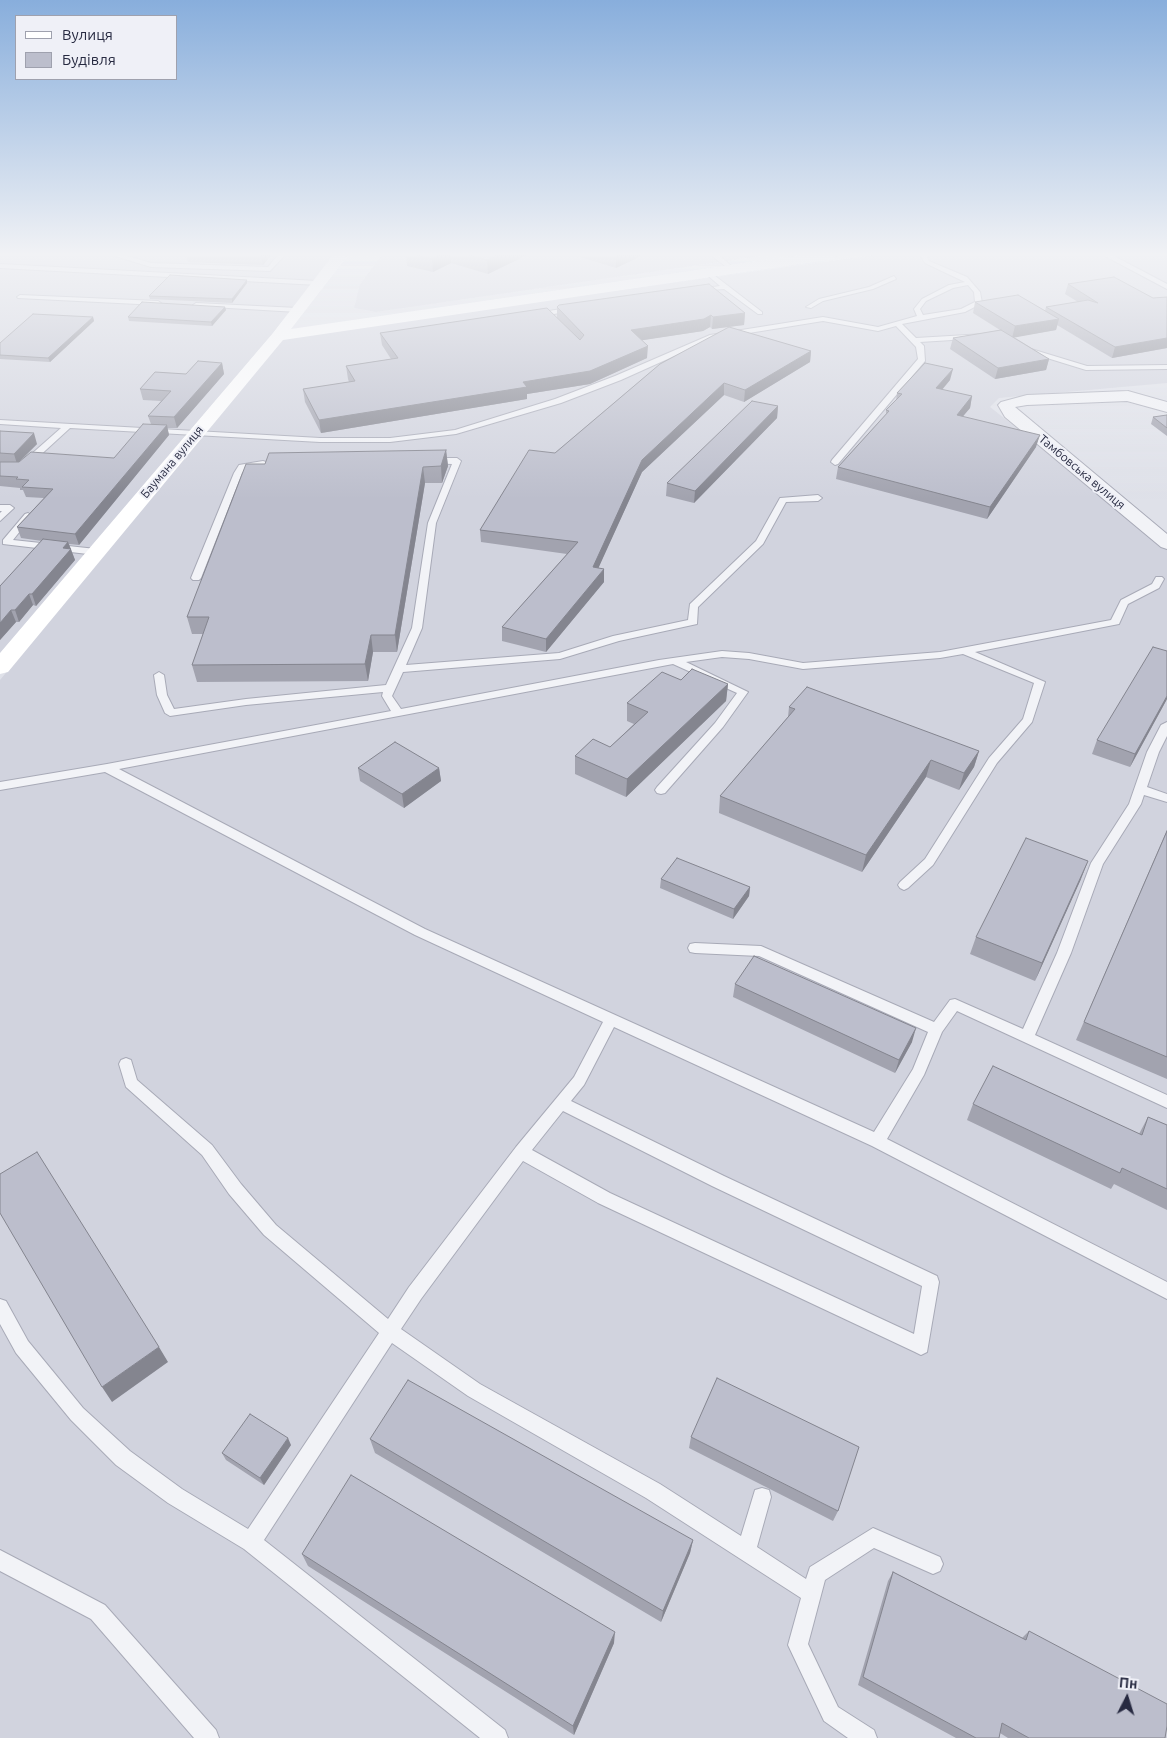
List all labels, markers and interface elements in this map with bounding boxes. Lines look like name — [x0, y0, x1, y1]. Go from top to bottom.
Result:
legend — [15, 15, 178, 80]
text: Вулиця — [62, 26, 113, 43]
text: Будівля — [62, 51, 116, 68]
street label: Баумана вулиця — [138, 423, 206, 501]
street label: Тамбовська вулиця — [1036, 432, 1128, 512]
north arrow — [1102, 1673, 1152, 1723]
text: Пн — [1118, 1674, 1138, 1692]

